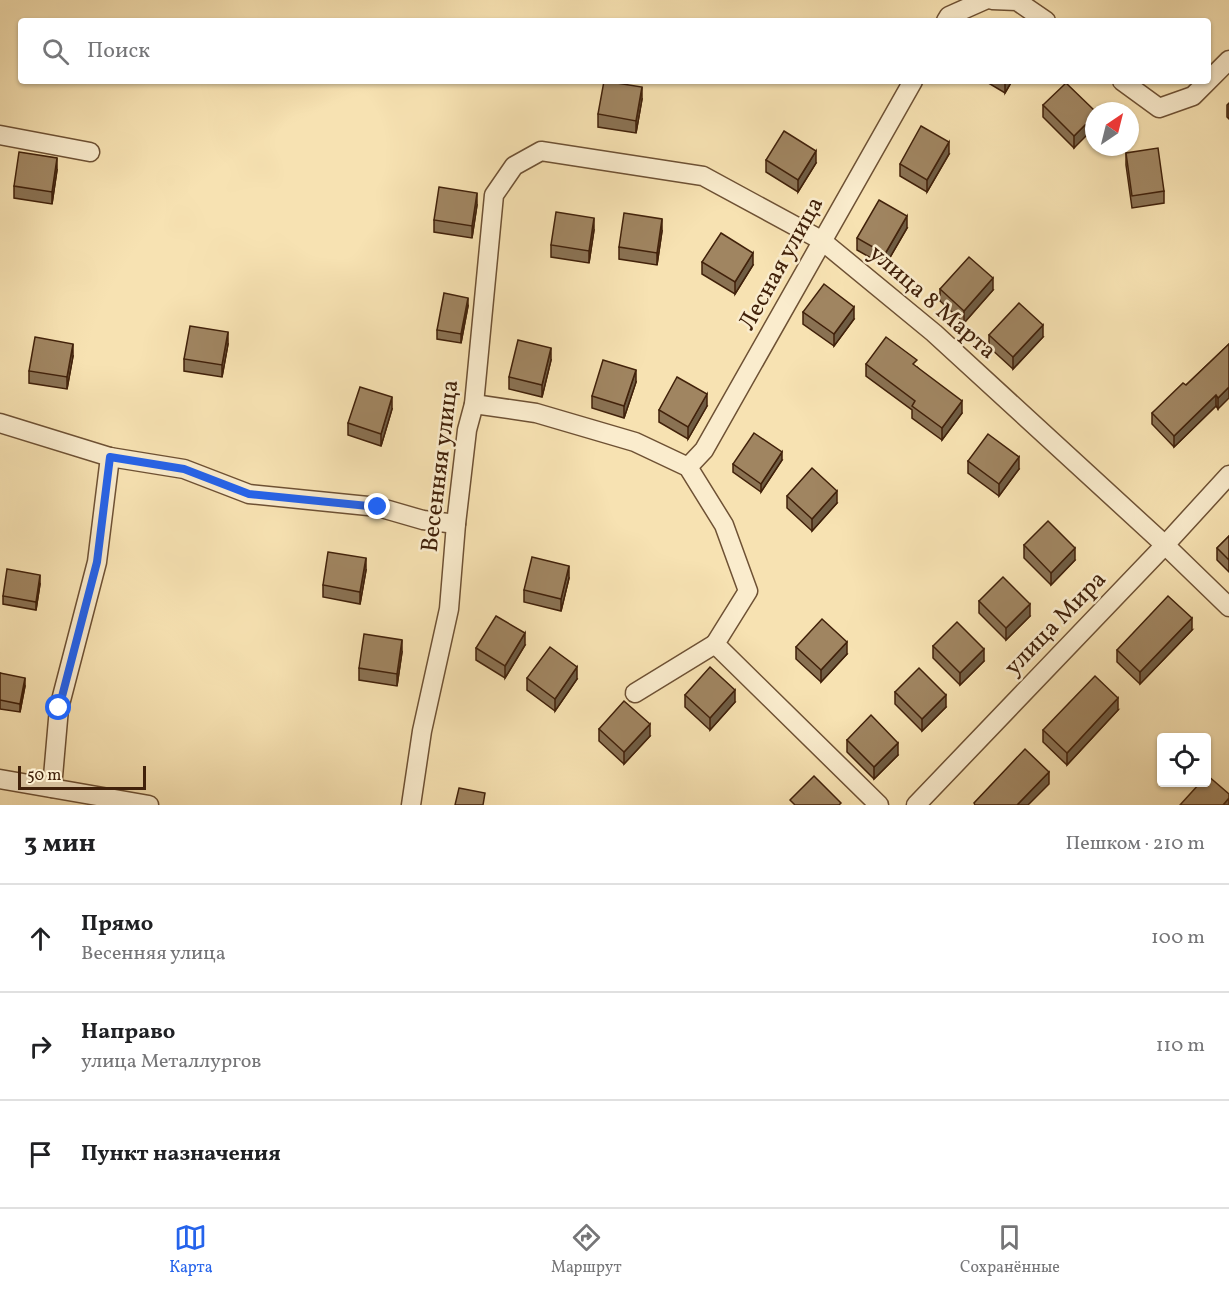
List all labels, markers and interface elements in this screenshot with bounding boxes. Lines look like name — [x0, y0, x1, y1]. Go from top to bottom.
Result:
search box — [18, 18, 1211, 84]
icon: search — [39, 35, 72, 68]
text: Поиск — [87, 36, 150, 67]
north arrow — [1085, 102, 1139, 156]
street label: Лесная улица — [731, 191, 833, 337]
street label: улица 8 Марта — [861, 238, 1003, 368]
street label: Весенняя улица — [414, 378, 468, 554]
route end — [364, 493, 390, 519]
street label: улица Мира — [997, 564, 1115, 684]
route start — [45, 694, 71, 720]
map controls — [1157, 733, 1211, 787]
button: locate — [1157, 733, 1211, 787]
scale bar — [18, 763, 146, 790]
text: 50 m — [27, 765, 61, 787]
text: 3 мин — [24, 826, 96, 862]
text: Пешком · 210 m — [1066, 830, 1205, 858]
text: Прямо — [81, 909, 153, 940]
icon: ahead — [24, 922, 57, 955]
text: 100 m — [1151, 924, 1205, 952]
text: Весенняя улица — [81, 940, 226, 968]
text: Направо — [81, 1017, 175, 1048]
icon: right — [24, 1030, 57, 1063]
text: 110 m — [1156, 1032, 1205, 1060]
text: улица Металлургов — [81, 1048, 262, 1076]
icon: arrive — [24, 1138, 57, 1171]
text: Пункт назначения — [81, 1139, 281, 1170]
tab: Карта — [169, 1221, 213, 1279]
tab: Маршрут — [551, 1221, 622, 1279]
tab: Сохранённые — [960, 1221, 1060, 1279]

